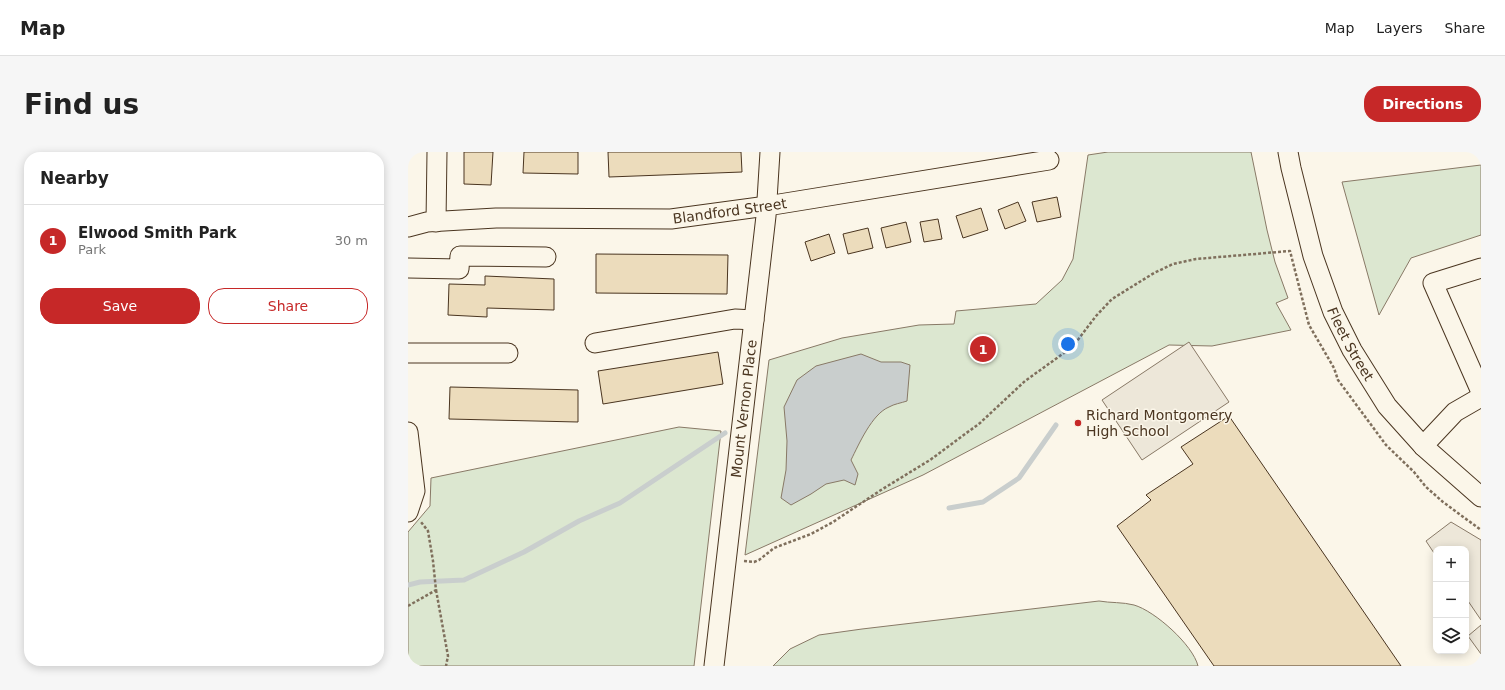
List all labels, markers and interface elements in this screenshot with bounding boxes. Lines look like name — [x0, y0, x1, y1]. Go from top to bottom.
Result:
text: Map — [20, 17, 65, 39]
text: Map — [1325, 20, 1354, 36]
text: Layers — [1376, 20, 1423, 36]
text: Share — [1445, 20, 1485, 36]
button: Directions — [1364, 86, 1481, 122]
text: Find us — [24, 88, 139, 121]
text: Nearby — [40, 168, 109, 188]
street label: Blandford Street — [672, 195, 788, 227]
text: Elwood Smith Park — [78, 224, 237, 242]
text: 1 — [48, 233, 58, 248]
text: 30 m — [335, 233, 368, 248]
text: Park — [78, 242, 106, 257]
button: Save — [40, 288, 200, 324]
button: Share — [208, 288, 368, 324]
street label: Fleet Street — [1324, 305, 1378, 384]
pin: 1 — [970, 334, 996, 364]
your location — [1058, 334, 1078, 354]
street label: Mount Vernon Place — [728, 339, 760, 479]
place label: Richard Montgomery High School — [1086, 407, 1232, 439]
marker: Richard Montgomery High School — [1073, 418, 1083, 428]
map controls — [1433, 546, 1469, 654]
button: + — [1433, 546, 1469, 582]
button: − — [1433, 582, 1469, 618]
button: layers — [1433, 618, 1469, 654]

